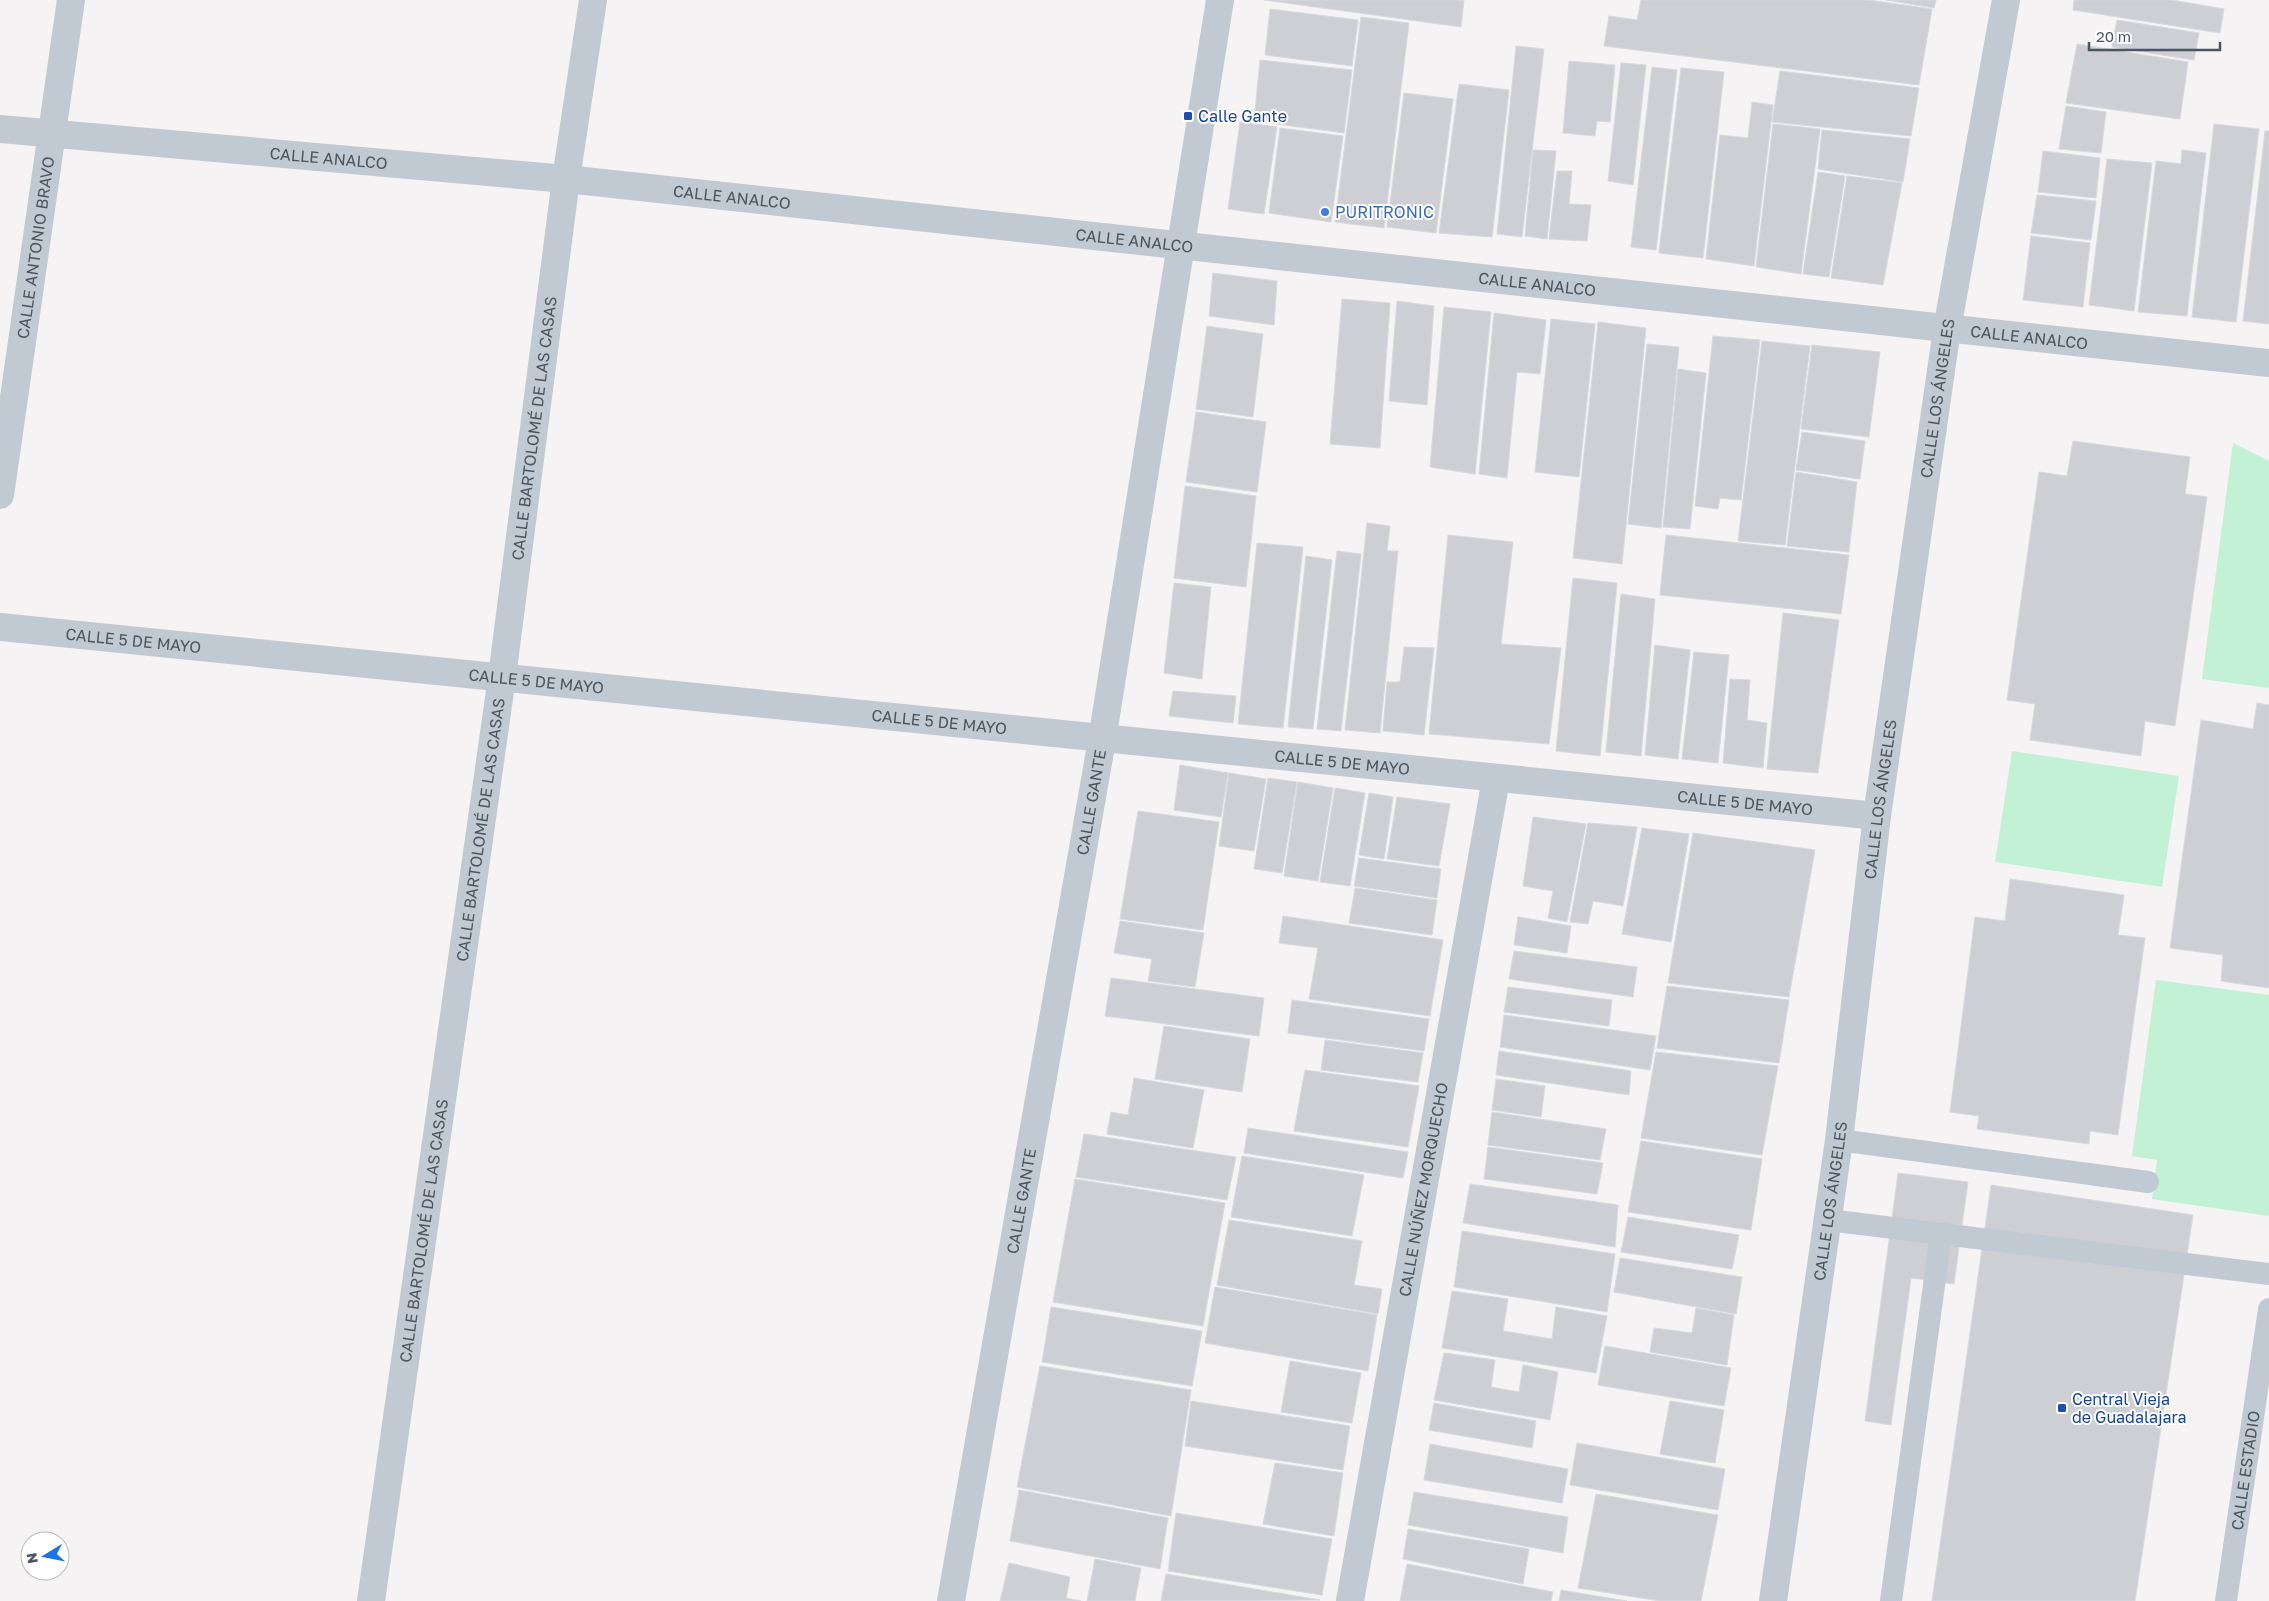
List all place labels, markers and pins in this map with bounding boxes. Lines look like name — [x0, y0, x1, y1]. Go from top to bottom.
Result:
place label: Calle Gante — [1198, 106, 1287, 126]
marker: Calle Gante — [1182, 110, 1194, 122]
place label: PURITRONIC — [1335, 202, 1434, 222]
marker: PURITRONIC — [1319, 206, 1331, 218]
place label: Central Vieja de Guadalajara — [2072, 1389, 2187, 1427]
marker: Central Vieja de Guadalajara — [2056, 1402, 2068, 1414]

